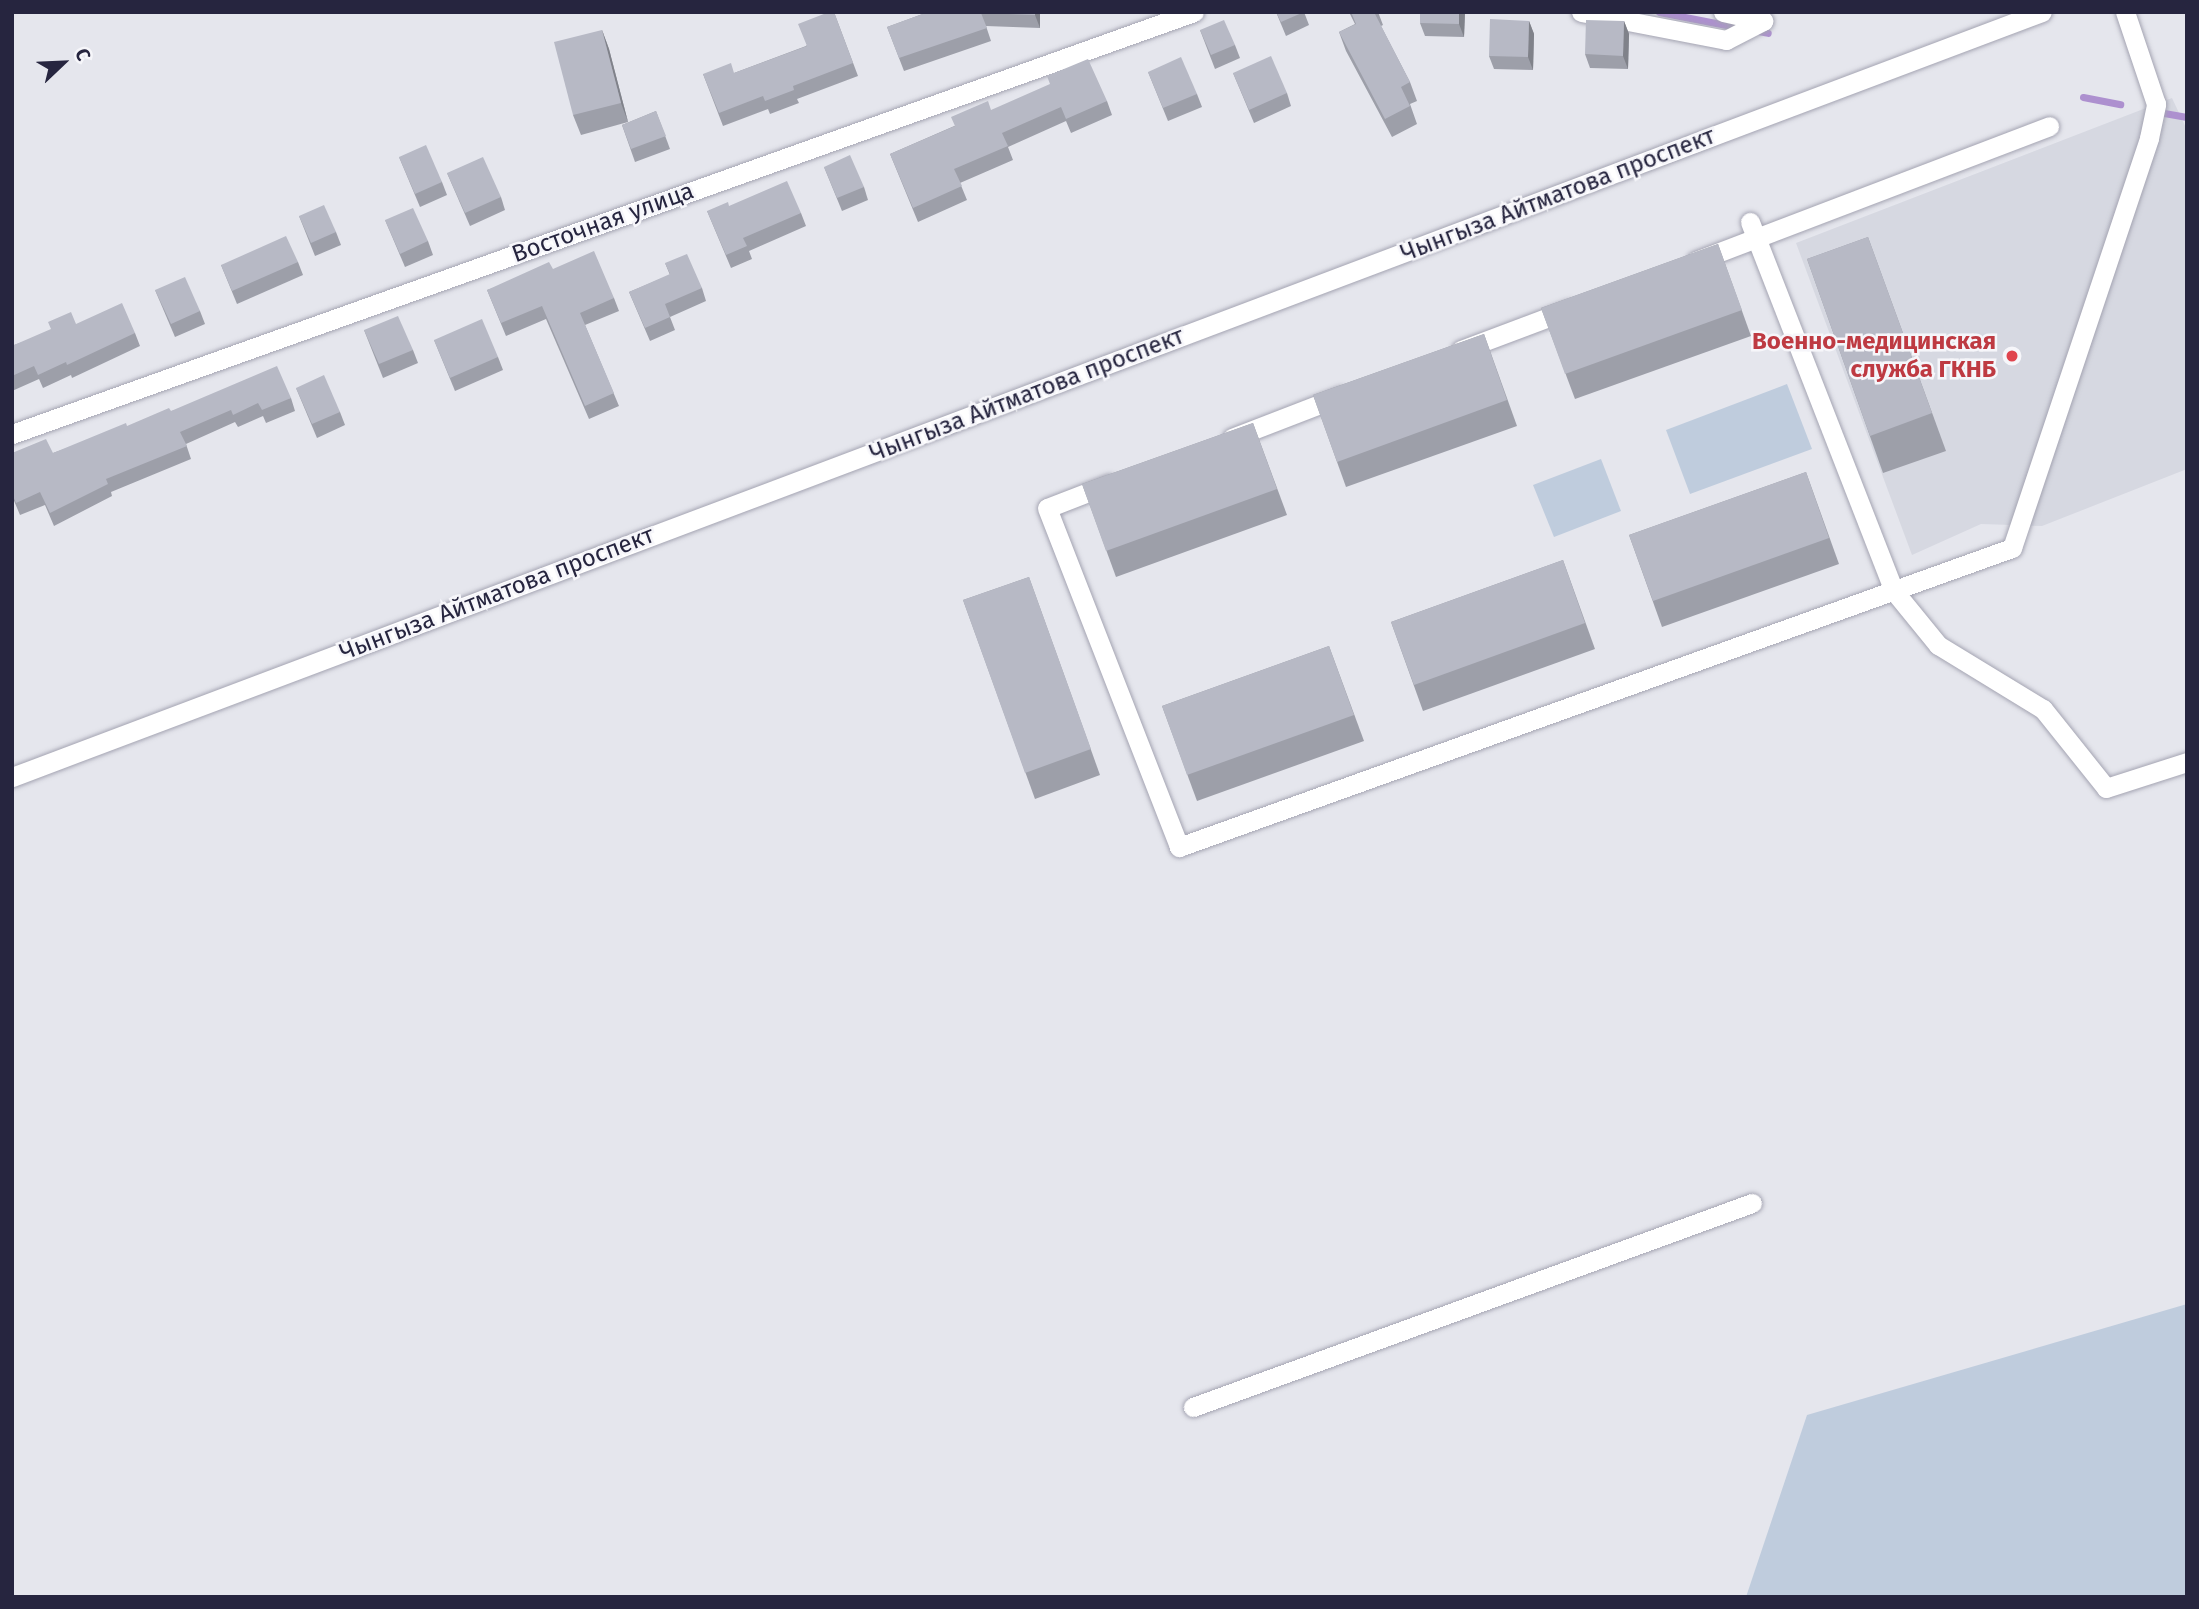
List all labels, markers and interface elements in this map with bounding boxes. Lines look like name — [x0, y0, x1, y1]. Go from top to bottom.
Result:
north arrow — [28, 28, 98, 98]
text: С — [70, 45, 96, 64]
street label: Чынгыза Айтматова проспект — [1397, 122, 1719, 268]
street label: Восточная улица — [508, 177, 698, 269]
street label: Чынгыза Айтматова проспект — [866, 322, 1188, 468]
place label: Военно-медицинская служба ГКНБ — [1752, 328, 1996, 384]
marker: Военно-медицинская служба ГКНБ — [2002, 346, 2022, 366]
street label: Чынгыза Айтматова проспект — [336, 521, 658, 667]

